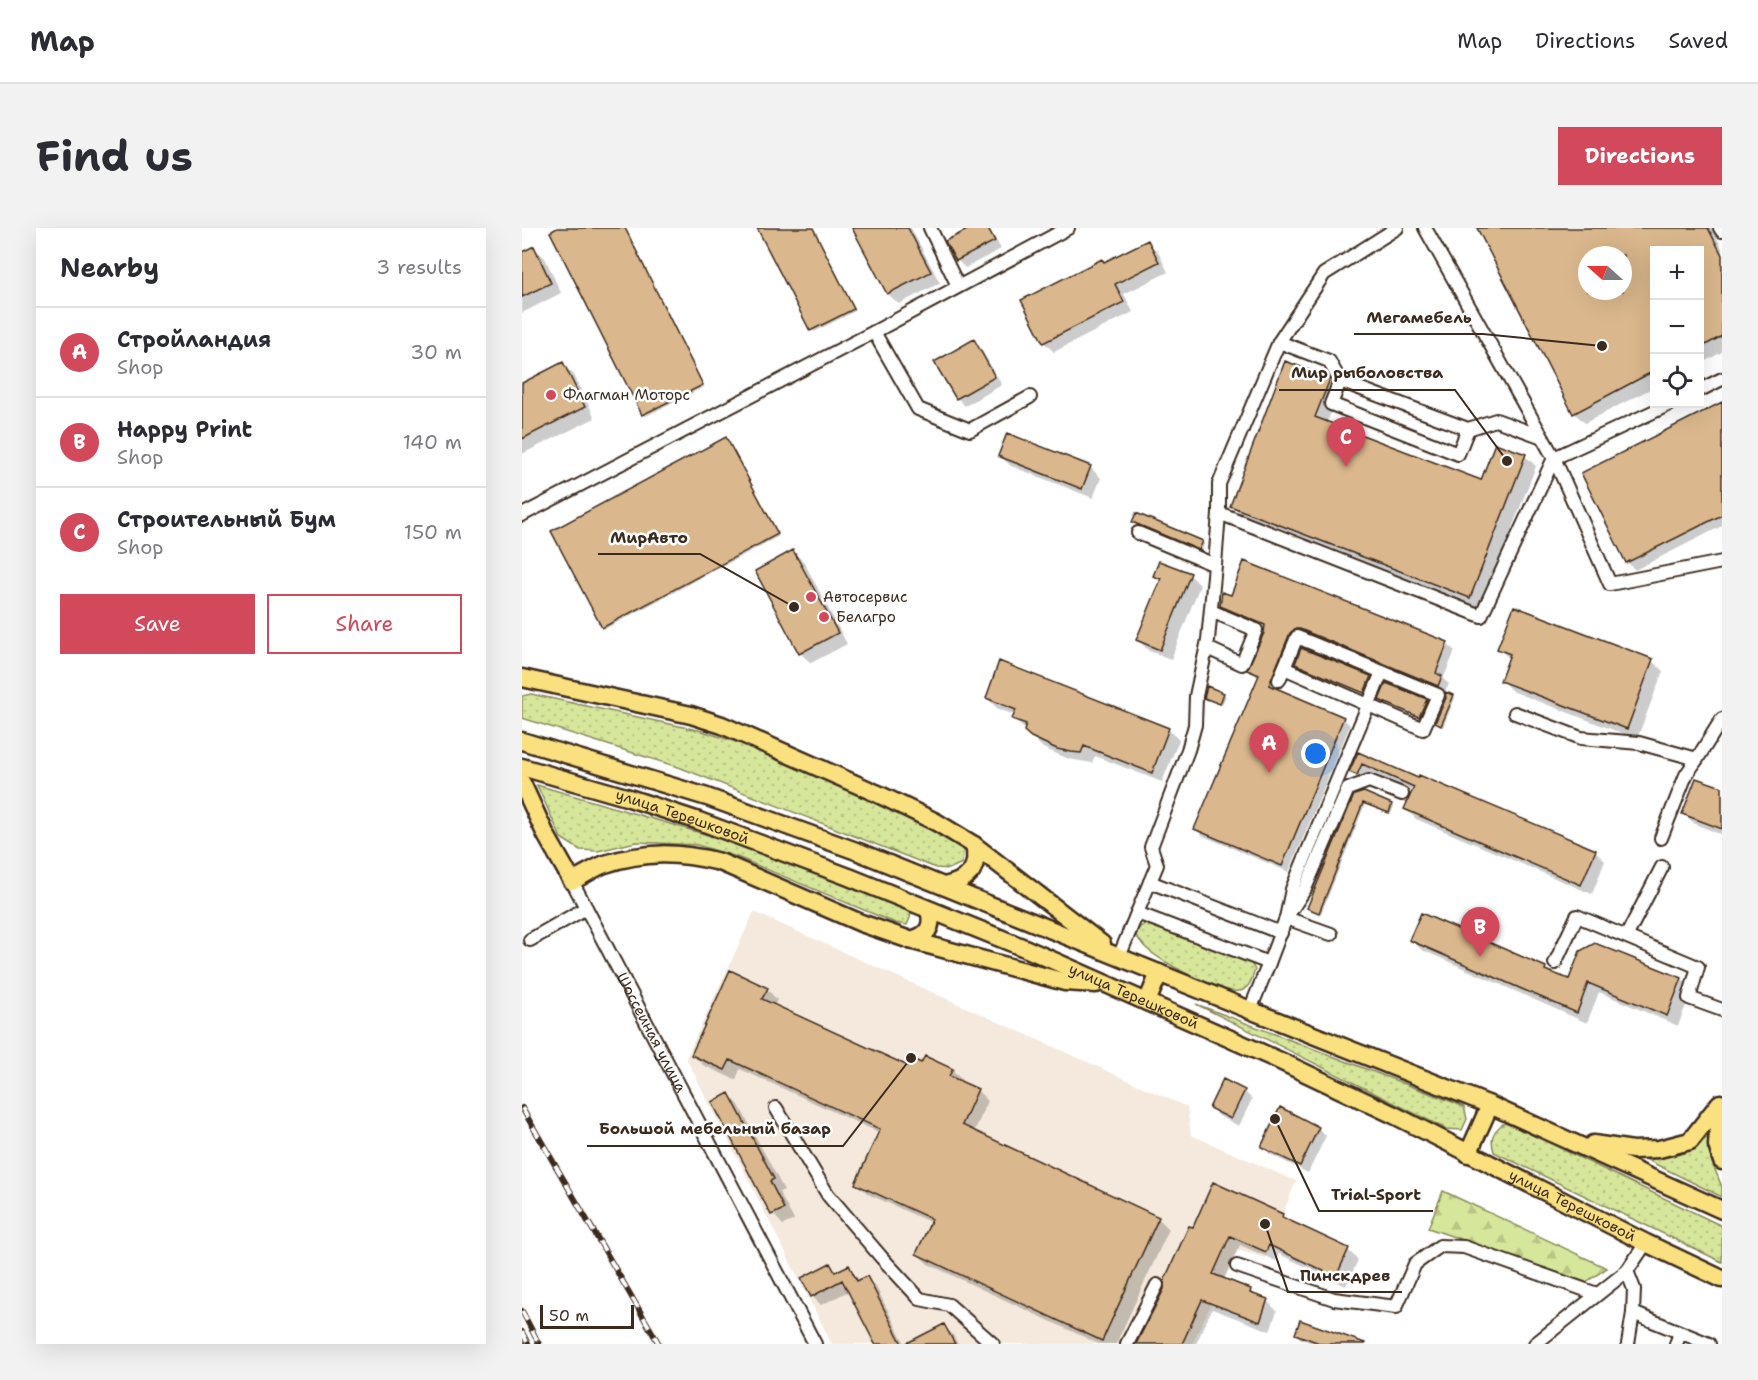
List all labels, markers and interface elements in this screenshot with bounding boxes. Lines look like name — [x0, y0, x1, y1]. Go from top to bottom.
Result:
text: Map — [30, 22, 95, 60]
text: Map — [1457, 27, 1502, 55]
text: Directions — [1535, 27, 1635, 55]
text: Saved — [1668, 27, 1728, 55]
button: Directions — [1558, 127, 1722, 185]
text: Find us — [36, 128, 193, 184]
north arrow — [1578, 246, 1632, 300]
map controls — [1650, 246, 1704, 408]
button: + — [1650, 246, 1704, 300]
text: Nearby — [60, 250, 159, 285]
text: 3 results — [376, 254, 462, 280]
callout: Мегамебель — [1354, 300, 1483, 334]
button: − — [1650, 300, 1704, 354]
text: Мегамебель — [1366, 307, 1472, 328]
text: Стройландия — [117, 325, 271, 354]
text: A — [72, 339, 87, 365]
text: 30 m — [410, 339, 462, 365]
text: Shop — [117, 354, 164, 380]
button: locate — [1650, 354, 1704, 408]
callout: Мир рыболовства — [1279, 356, 1455, 390]
text: Мир рыболовства — [1291, 362, 1443, 383]
place label: Флагман Моторс — [563, 385, 690, 405]
marker: Флагман Моторс — [544, 388, 558, 402]
text: Happy Print — [117, 415, 252, 444]
pin: C — [1326, 418, 1366, 467]
text: B — [73, 429, 86, 455]
text: 140 m — [403, 429, 462, 455]
text: Shop — [117, 444, 164, 470]
text: Строительный Бум — [117, 505, 336, 534]
text: C — [73, 519, 86, 545]
text: 150 m — [404, 519, 462, 545]
callout: МирАвто — [598, 520, 700, 554]
text: МирАвто — [610, 527, 688, 548]
text: Shop — [117, 534, 164, 560]
place label: Автосервис — [823, 587, 907, 607]
marker: Автосервис — [804, 590, 818, 604]
button: Save — [60, 594, 255, 654]
button: Share — [267, 594, 462, 654]
place label: Белагро — [836, 607, 896, 627]
marker: Белагро — [817, 610, 831, 624]
pin: A — [1250, 724, 1288, 773]
your location — [1301, 739, 1330, 768]
street label: улица Терешковой — [613, 785, 752, 849]
pin: B — [1460, 908, 1500, 957]
street label: улица Терешковой — [1066, 959, 1202, 1034]
street label: Шоссейная улица — [612, 969, 691, 1096]
callout: Большой мебельный базар — [587, 1112, 843, 1146]
text: Большой мебельный базар — [599, 1118, 831, 1139]
street label: улица Терешковой — [1505, 1165, 1639, 1246]
callout: Trial-Sport — [1319, 1177, 1433, 1211]
text: Trial-Sport — [1331, 1184, 1421, 1205]
callout: Пинскдрев — [1288, 1258, 1402, 1292]
text: Пинскдрев — [1300, 1265, 1390, 1286]
scale bar — [540, 1302, 634, 1330]
text: 50 m — [549, 1305, 589, 1326]

